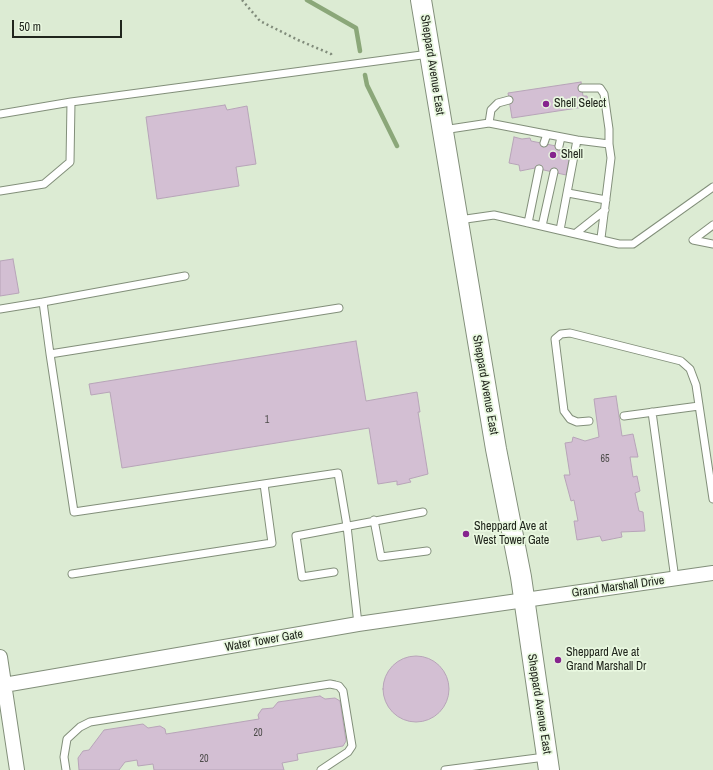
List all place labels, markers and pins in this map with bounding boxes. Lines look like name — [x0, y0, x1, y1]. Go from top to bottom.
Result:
place label: Shell Select — [554, 97, 606, 111]
marker: Shell Select — [541, 99, 551, 109]
place label: Shell — [561, 148, 583, 162]
marker: Shell — [548, 150, 558, 160]
place label: Sheppard Ave at West Tower Gate — [474, 520, 549, 548]
marker: Sheppard Ave at West Tower Gate — [461, 529, 471, 539]
place label: Sheppard Ave at Grand Marshall Dr — [566, 646, 646, 674]
marker: Sheppard Ave at Grand Marshall Dr — [553, 655, 563, 665]

